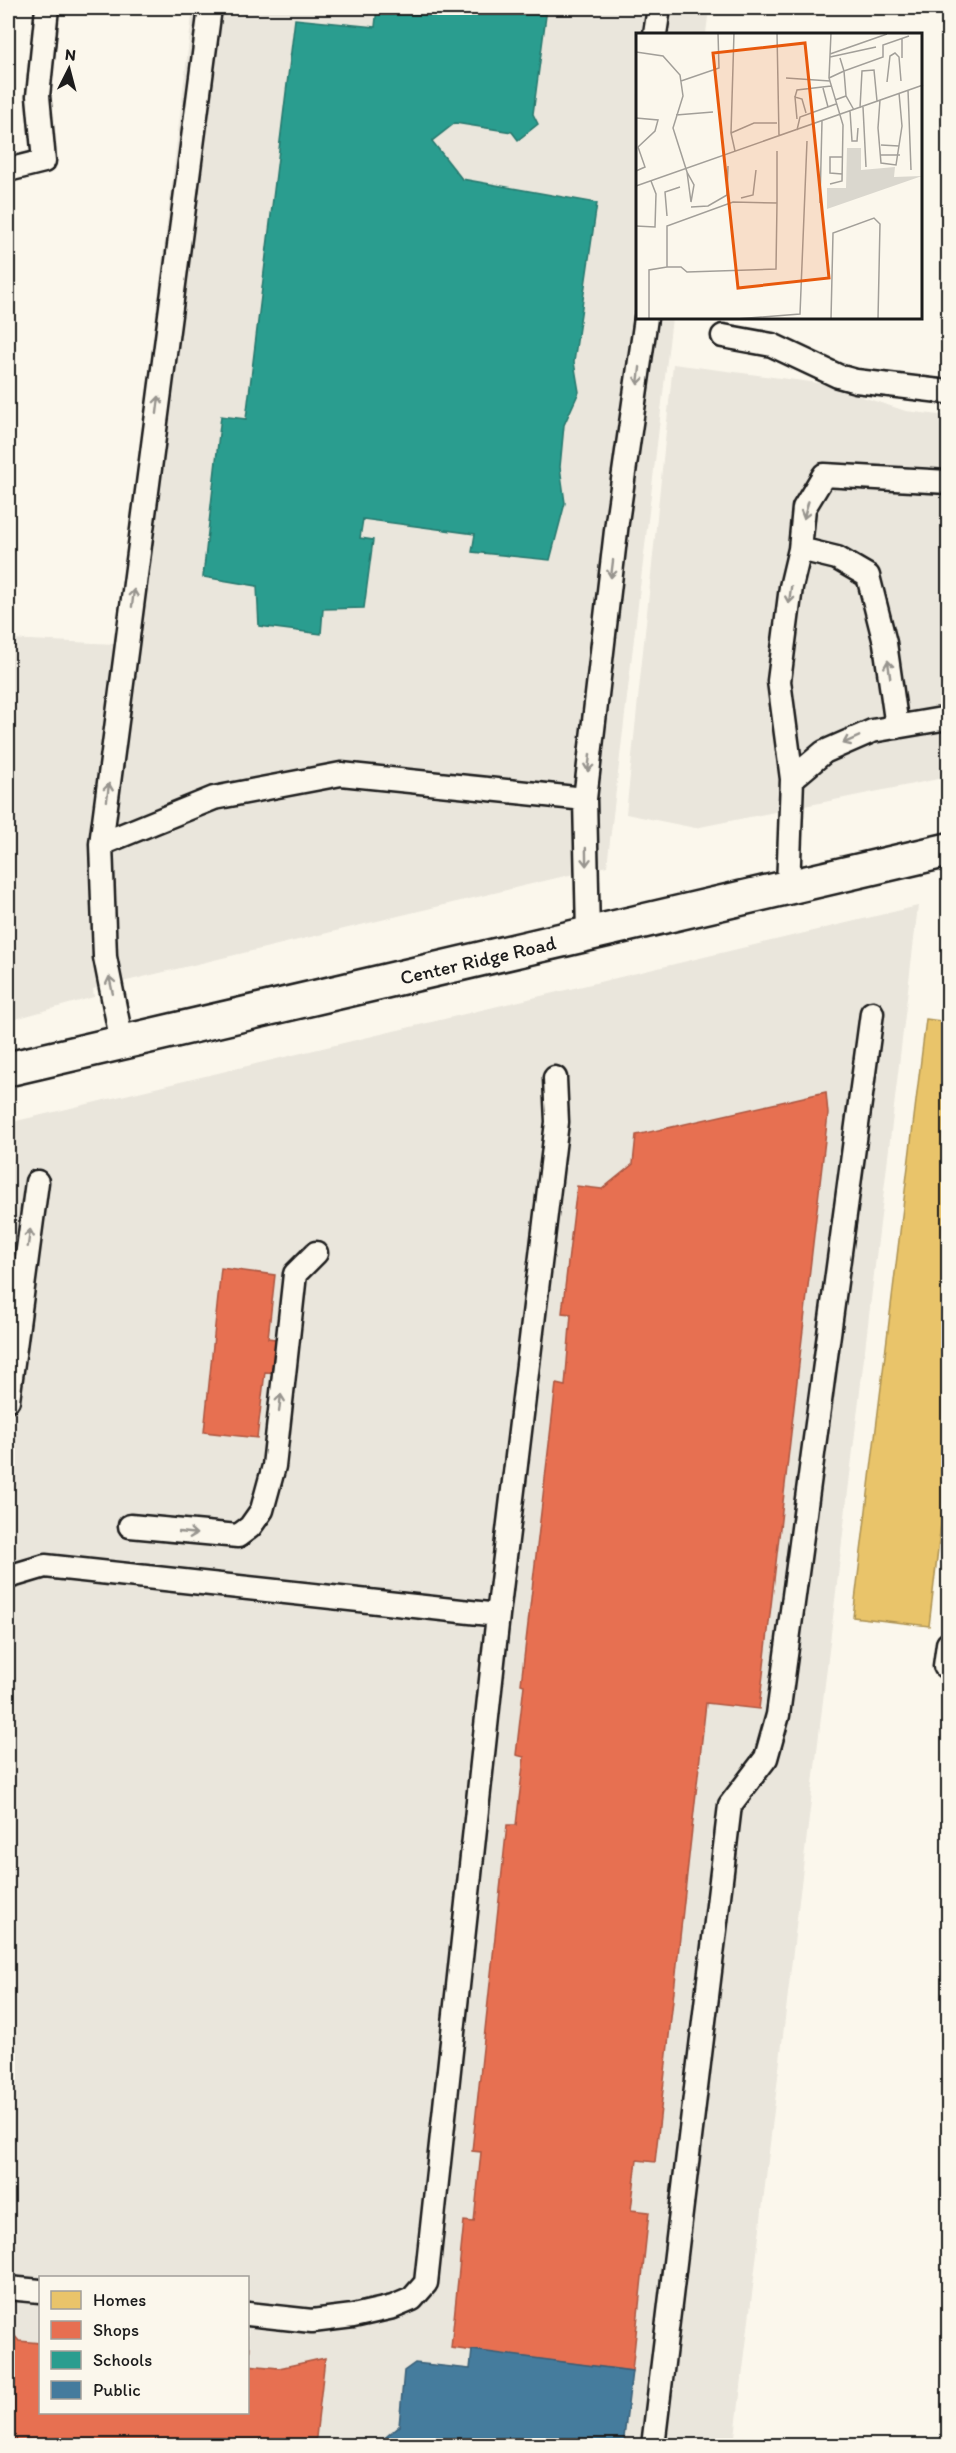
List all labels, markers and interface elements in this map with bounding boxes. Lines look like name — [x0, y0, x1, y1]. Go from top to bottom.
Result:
inset map — [636, 33, 923, 320]
north arrow — [39, 39, 99, 99]
text: N — [64, 45, 77, 65]
one-way arrow — [633, 366, 644, 385]
one-way arrow — [153, 395, 164, 415]
one-way arrow — [800, 500, 811, 519]
one-way arrow — [606, 559, 617, 579]
one-way arrow — [784, 585, 795, 605]
one-way arrow — [128, 589, 139, 609]
one-way arrow — [883, 660, 894, 679]
one-way arrow — [843, 735, 861, 747]
one-way arrow — [584, 752, 595, 772]
one-way arrow — [103, 782, 114, 802]
one-way arrow — [581, 847, 592, 867]
street label: Center Ridge Road — [398, 930, 558, 990]
one-way arrow — [105, 976, 116, 996]
one-way arrow — [23, 1229, 34, 1248]
one-way arrow — [275, 1393, 286, 1413]
one-way arrow — [178, 1528, 198, 1539]
legend — [39, 2276, 249, 2414]
text: Homes — [93, 2289, 146, 2311]
text: Shops — [93, 2319, 139, 2341]
text: Schools — [93, 2349, 152, 2371]
text: Public — [93, 2379, 141, 2401]

